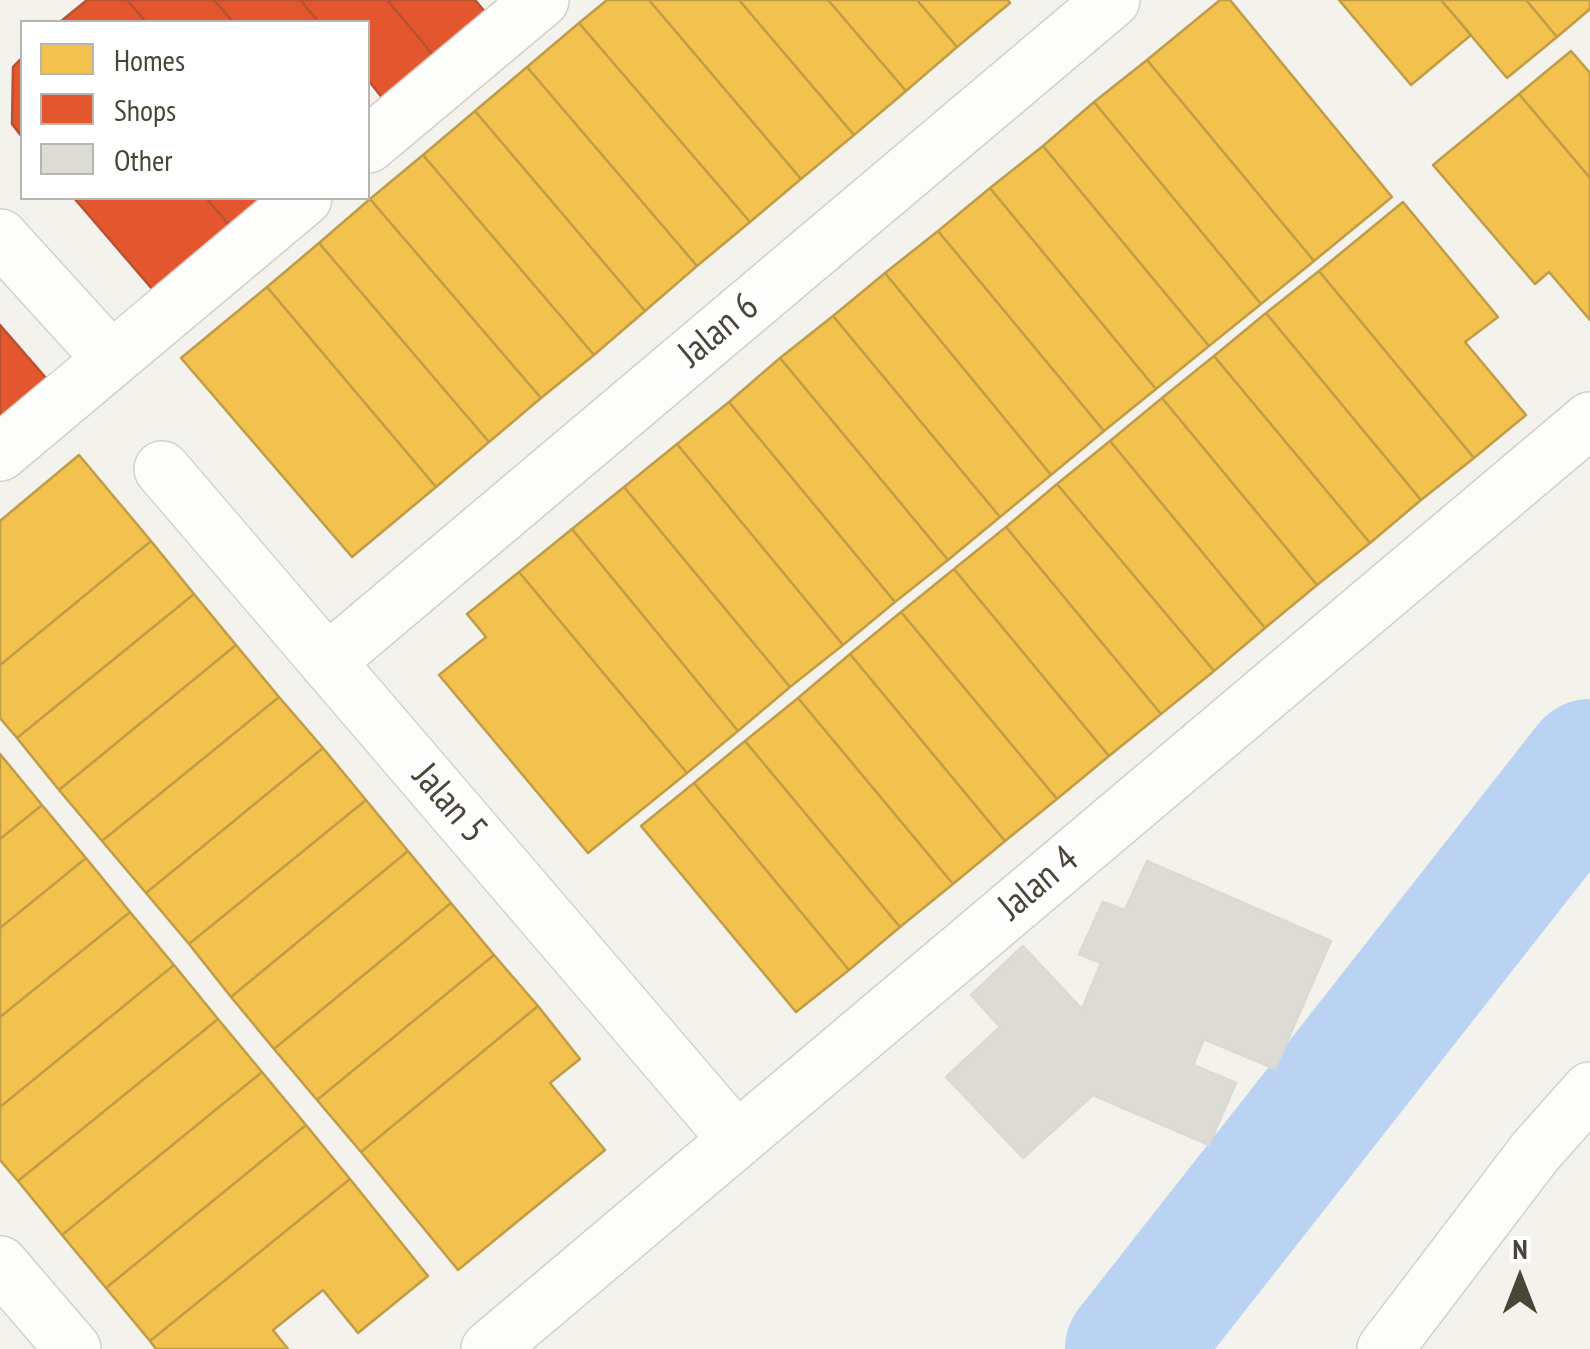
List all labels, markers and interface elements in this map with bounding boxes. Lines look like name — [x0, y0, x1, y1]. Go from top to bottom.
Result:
legend — [20, 20, 370, 200]
text: Homes — [114, 40, 185, 79]
text: Shops — [114, 90, 176, 129]
text: Other — [114, 140, 173, 179]
street label: Jalan 6 — [670, 285, 768, 377]
street label: Jalan 5 — [402, 755, 496, 853]
street label: Jalan 4 — [990, 838, 1088, 930]
north arrow — [1470, 1229, 1570, 1329]
text: N — [1512, 1230, 1528, 1267]

